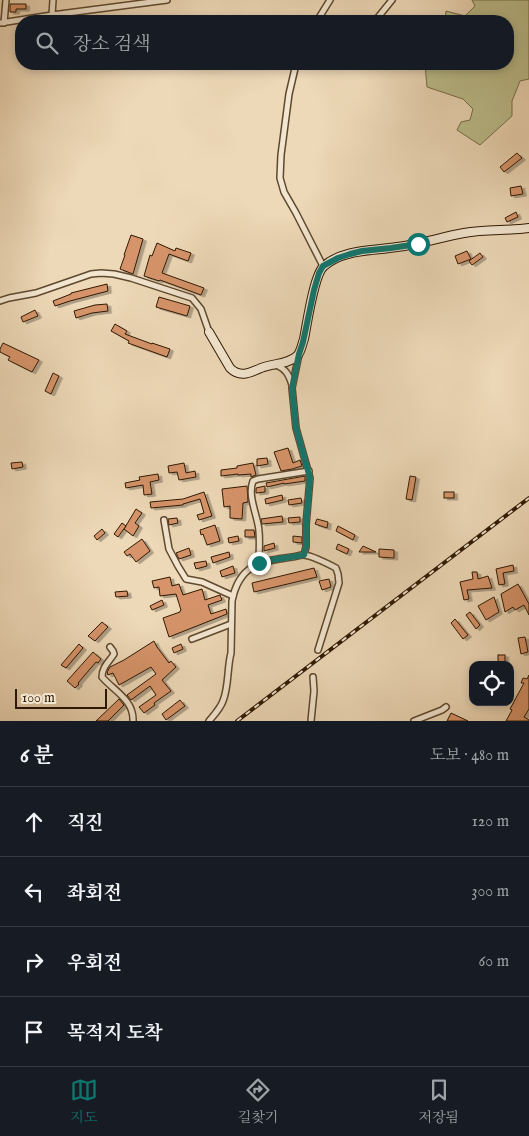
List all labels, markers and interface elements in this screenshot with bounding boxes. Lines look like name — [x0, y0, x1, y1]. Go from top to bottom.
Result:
search box — [15, 15, 514, 70]
icon: search — [33, 29, 61, 57]
text: 장소 검색 — [73, 33, 151, 57]
route start — [407, 233, 430, 256]
route end — [248, 552, 271, 575]
map controls — [469, 661, 514, 706]
button: locate — [469, 661, 514, 706]
scale bar — [15, 686, 108, 709]
text: 100 m — [22, 689, 55, 707]
text: 6 분 — [20, 743, 54, 770]
text: 도보 · 480 m — [430, 746, 509, 766]
icon: ahead — [20, 808, 48, 836]
text: 직진 — [67, 812, 104, 836]
text: 120 m — [472, 812, 509, 832]
icon: left — [20, 878, 48, 906]
text: 좌회전 — [67, 882, 122, 906]
text: 300 m — [471, 882, 509, 902]
icon: right — [20, 948, 48, 976]
text: 우회전 — [67, 952, 122, 976]
text: 60 m — [479, 952, 509, 972]
icon: arrive — [20, 1018, 48, 1046]
text: 목적지 도착 — [67, 1022, 163, 1046]
tab: 지도 — [70, 1076, 98, 1127]
tab: 길찾기 — [238, 1076, 278, 1127]
tab: 저장됨 — [418, 1076, 459, 1127]

